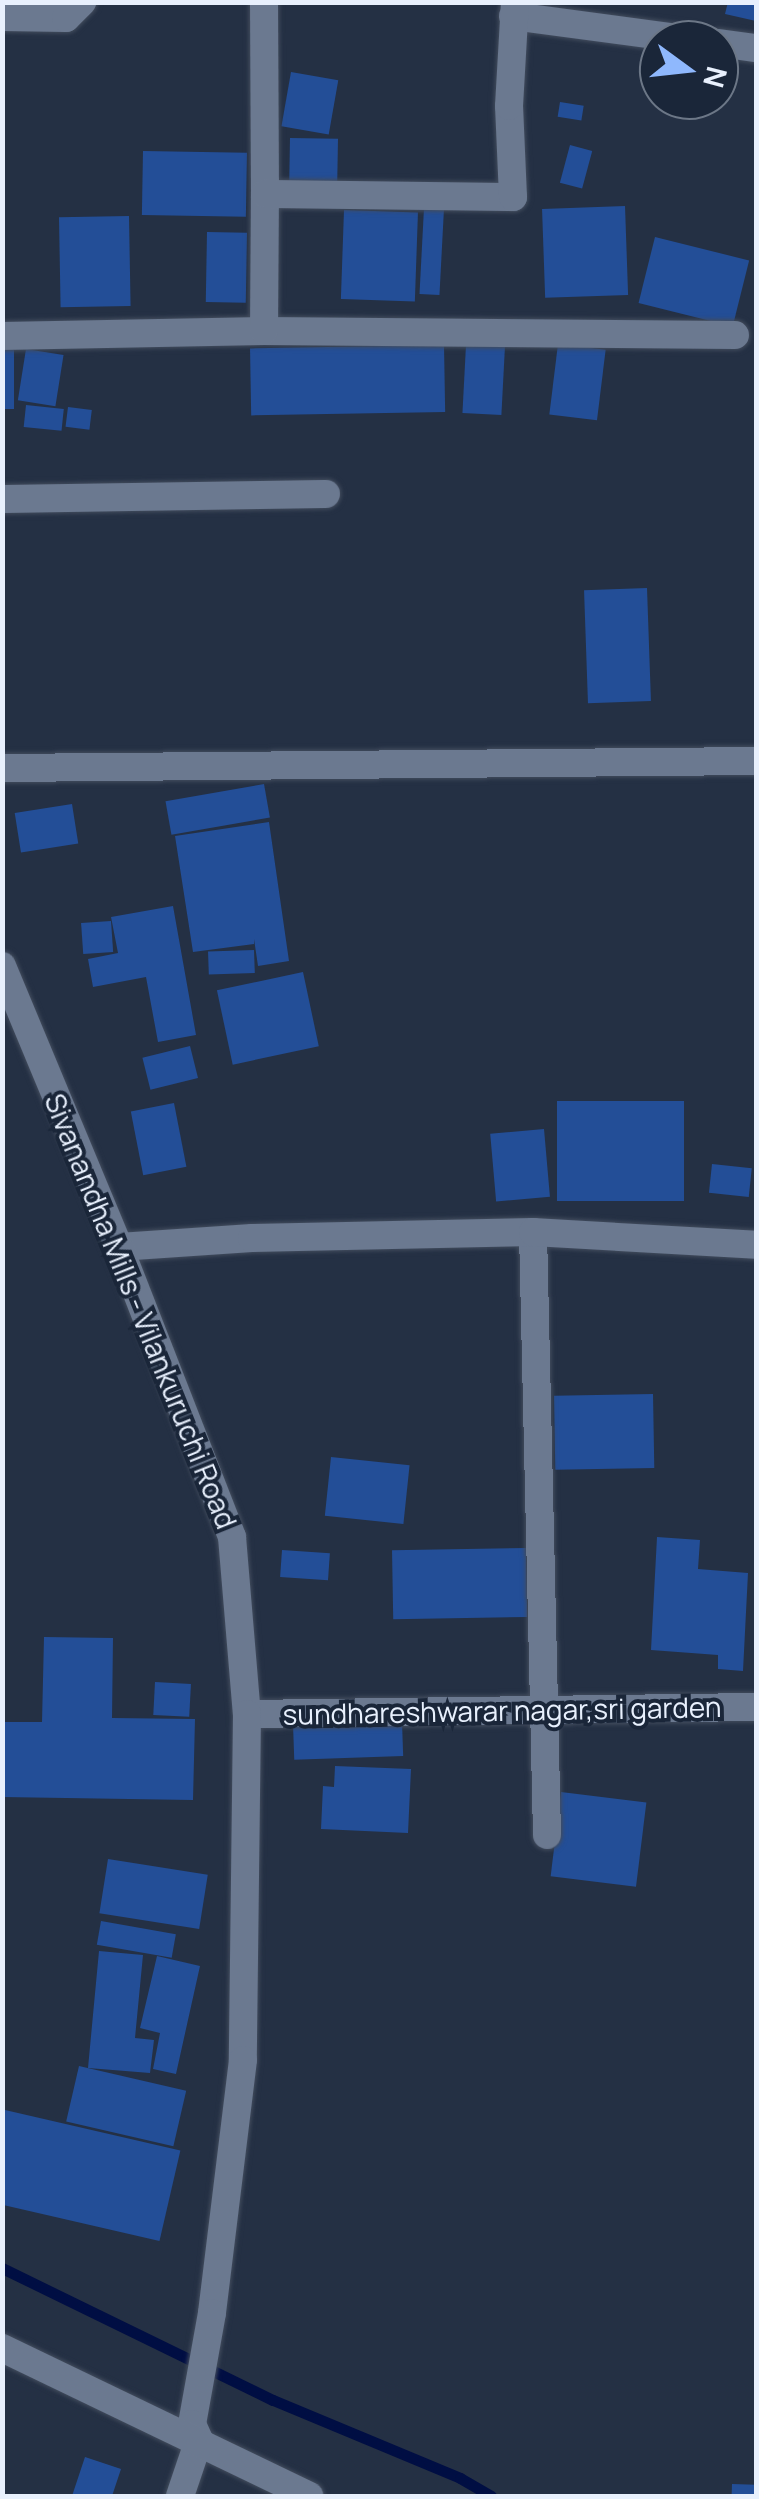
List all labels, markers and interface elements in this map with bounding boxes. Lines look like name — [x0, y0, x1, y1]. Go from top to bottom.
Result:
north arrow — [639, 20, 739, 120]
text: N — [695, 63, 737, 92]
street label: Sivanandha Mills - Vilankuruchi Road — [38, 1089, 244, 1533]
street label: sundhareshwarar nagar,sri garden — [282, 1689, 722, 1731]

